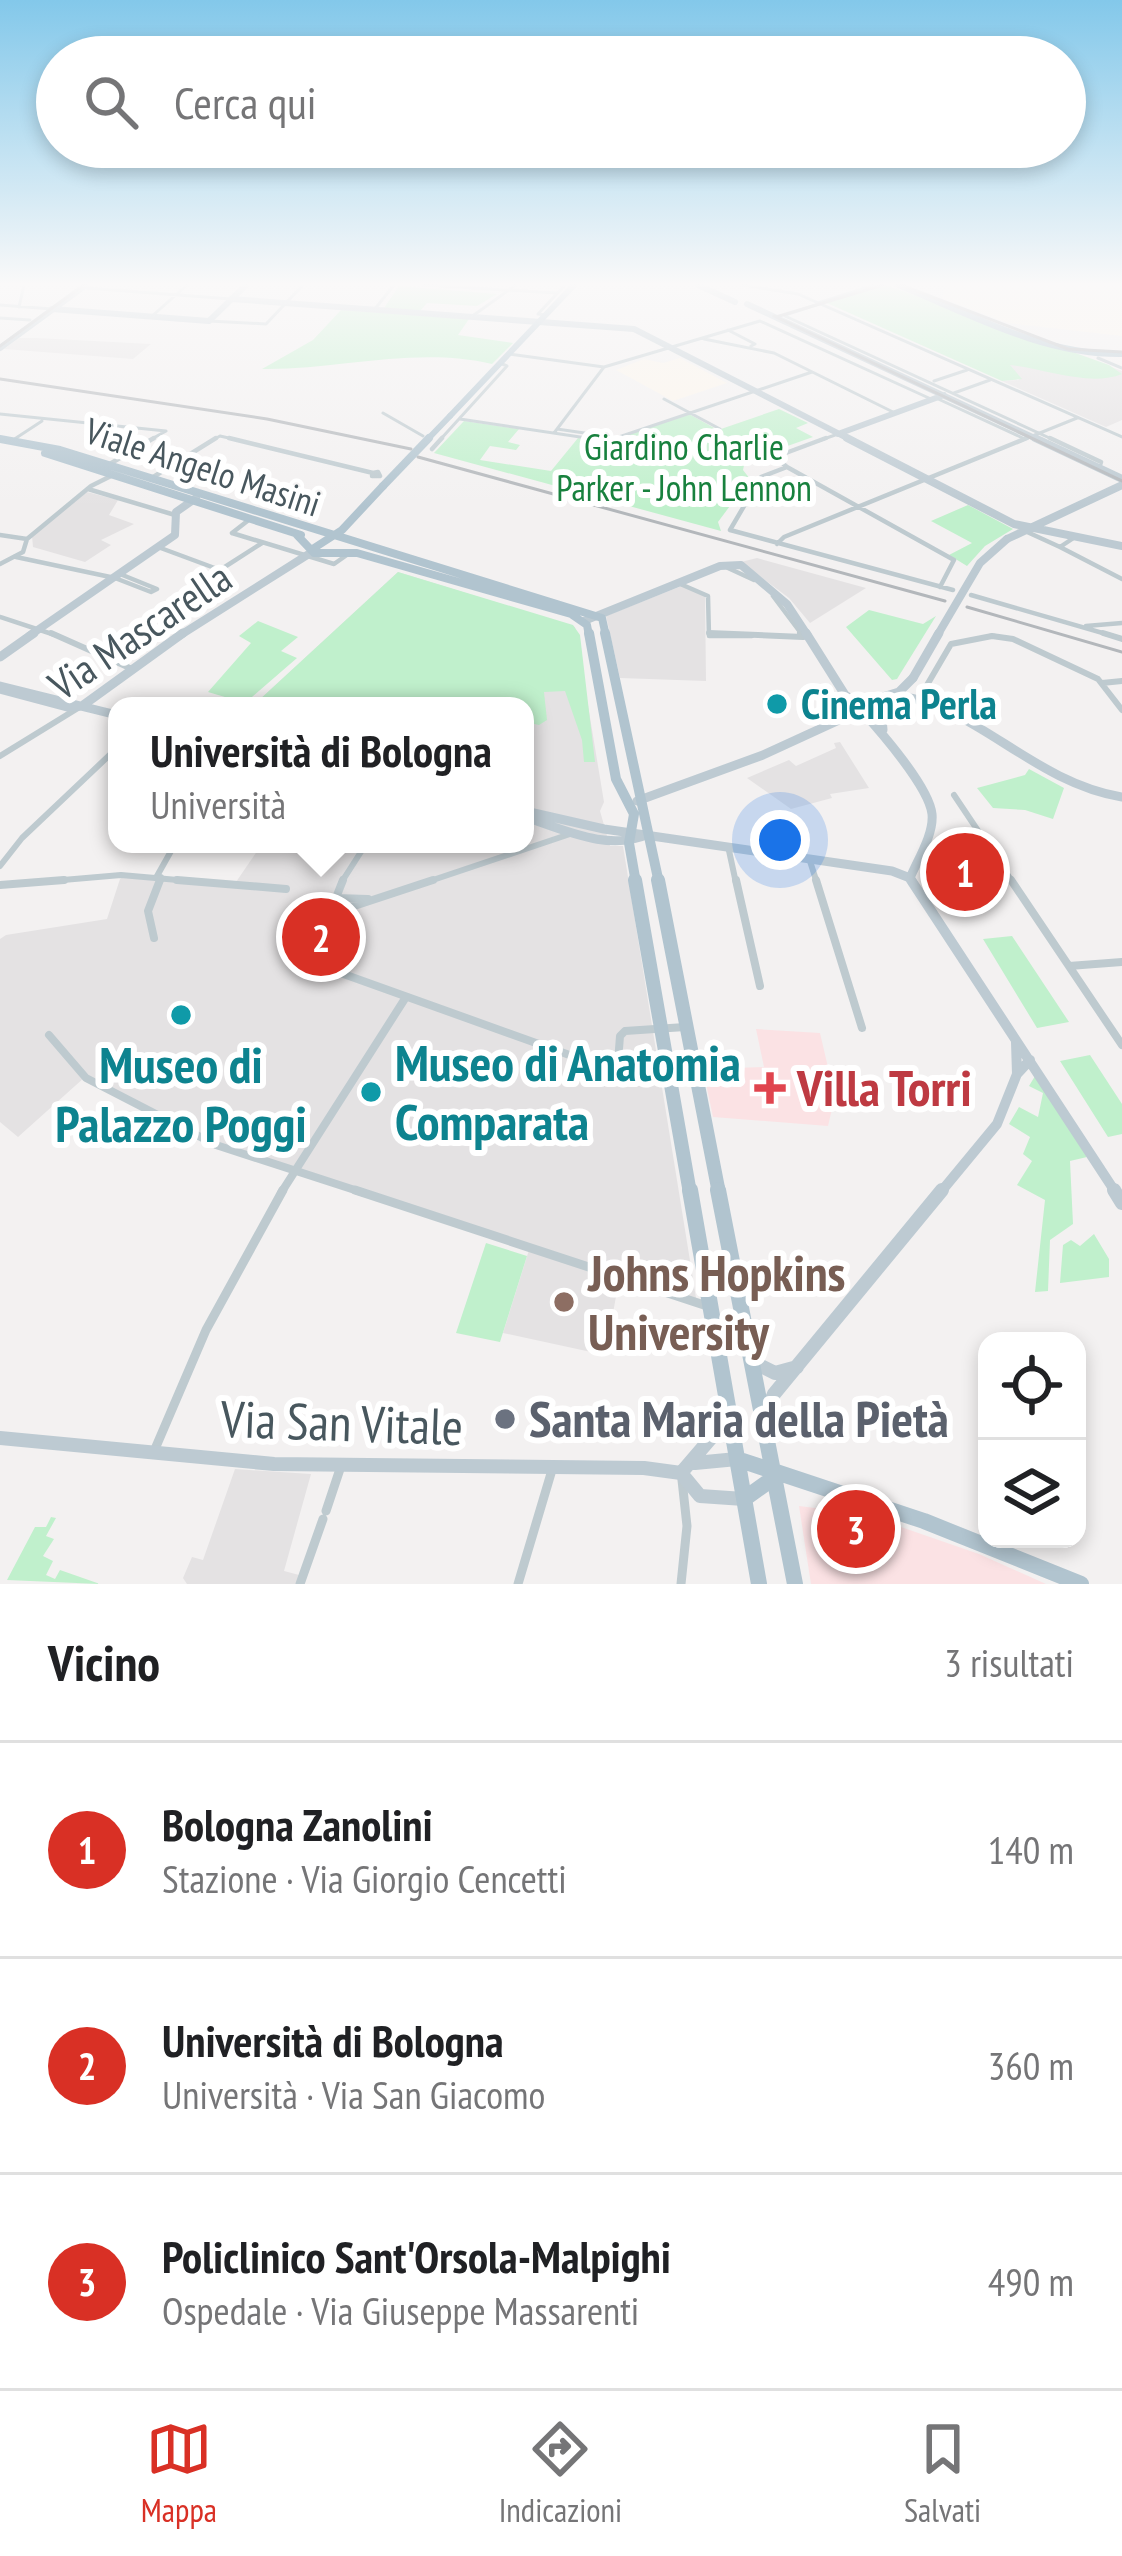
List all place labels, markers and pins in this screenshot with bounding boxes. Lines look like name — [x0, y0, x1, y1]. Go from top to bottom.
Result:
place label: Cinema Perla — [801, 676, 997, 731]
marker: Cinema Perla — [764, 691, 790, 717]
pin: 1 — [926, 827, 1004, 917]
pin: 2 — [282, 892, 360, 982]
marker: Museo di Palazzo Poggi — [168, 1002, 194, 1028]
place label: Museo di Anatomia Comparata — [395, 1029, 741, 1154]
place label: Museo di Palazzo Poggi — [55, 1031, 307, 1156]
place label: Villa Torri — [796, 1054, 972, 1120]
marker: Villa Torri — [754, 1072, 786, 1104]
marker: Museo di Anatomia Comparata — [358, 1079, 384, 1105]
place label: Johns Hopkins University — [587, 1239, 845, 1364]
marker: Johns Hopkins University — [551, 1289, 577, 1315]
place label: Santa Maria della Pietà — [529, 1385, 949, 1451]
marker: Santa Maria della Pietà — [492, 1406, 518, 1432]
pin: 3 — [817, 1484, 895, 1574]

